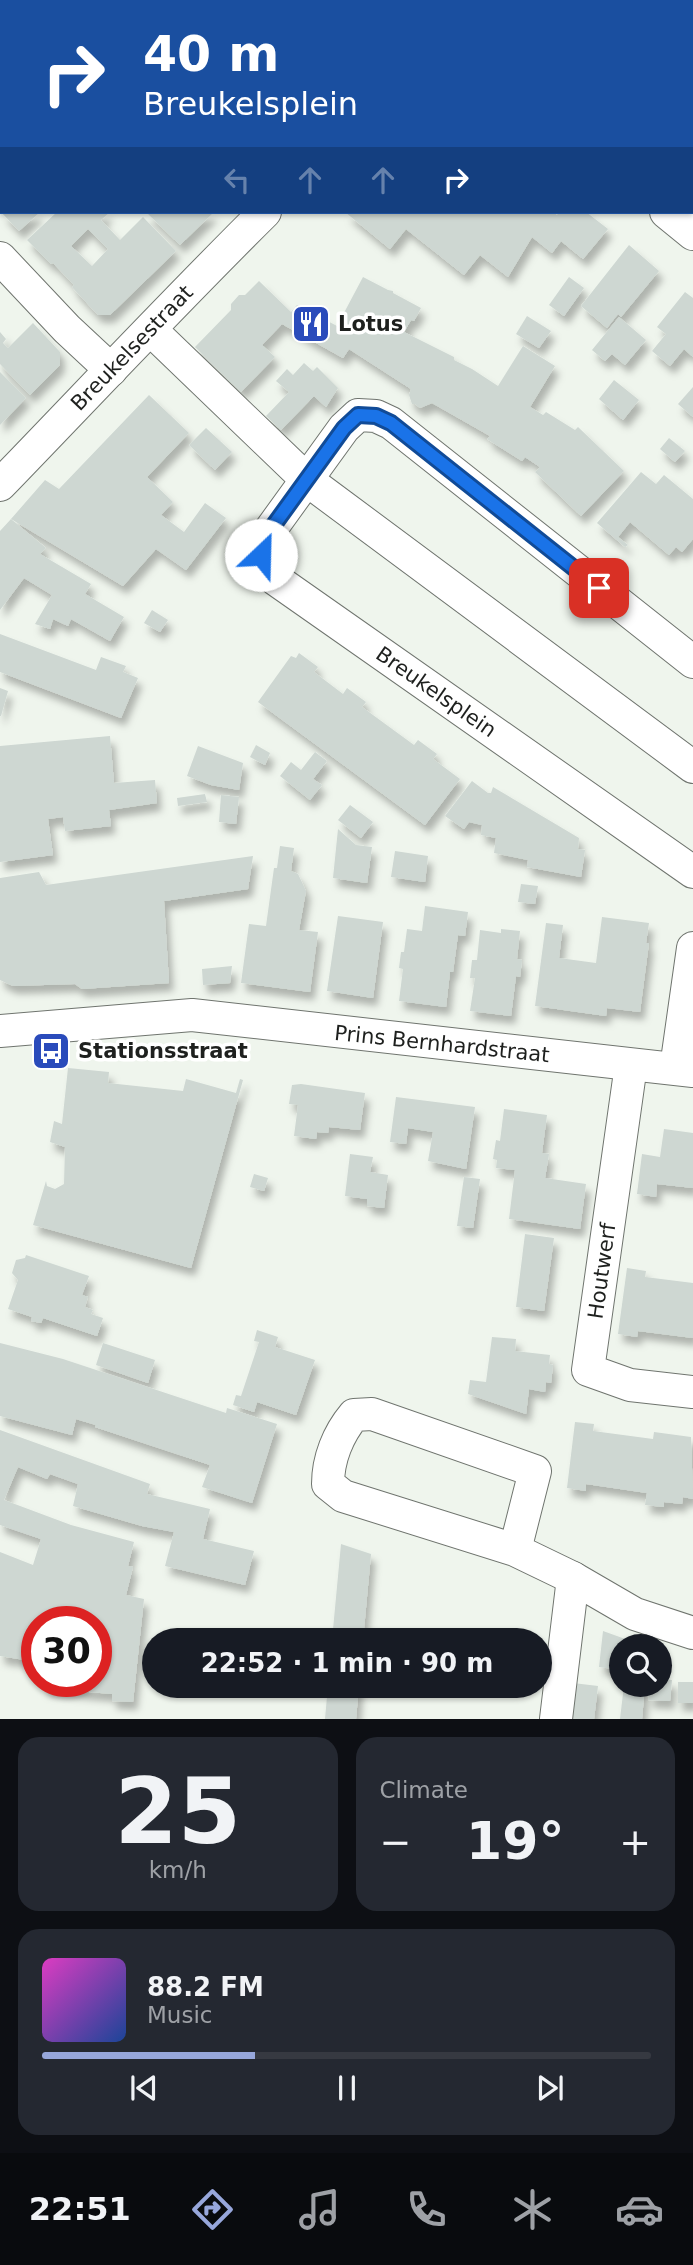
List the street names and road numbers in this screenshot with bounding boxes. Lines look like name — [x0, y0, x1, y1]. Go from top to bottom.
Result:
street label: Breukelsestraat — [66, 280, 198, 416]
street label: Breukelsplein — [371, 642, 501, 742]
street label: Prins Bernhardstraat — [333, 1021, 551, 1067]
street label: Houtwerf — [583, 1221, 621, 1320]

